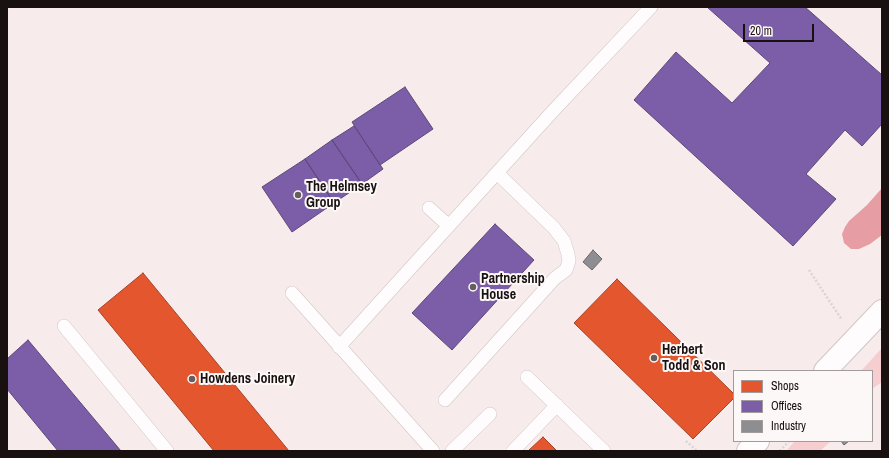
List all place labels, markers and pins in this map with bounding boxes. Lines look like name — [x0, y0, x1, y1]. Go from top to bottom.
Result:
place label: The Helmsey Group — [306, 179, 377, 212]
marker: The Helmsey Group — [293, 190, 303, 200]
place label: Partnership House — [481, 271, 545, 304]
marker: Partnership House — [468, 282, 478, 292]
place label: Herbert Todd & Son — [662, 342, 726, 374]
marker: Herbert Todd & Son — [649, 353, 659, 363]
place label: Howdens Joinery — [200, 371, 295, 387]
marker: Howdens Joinery — [187, 374, 197, 384]

